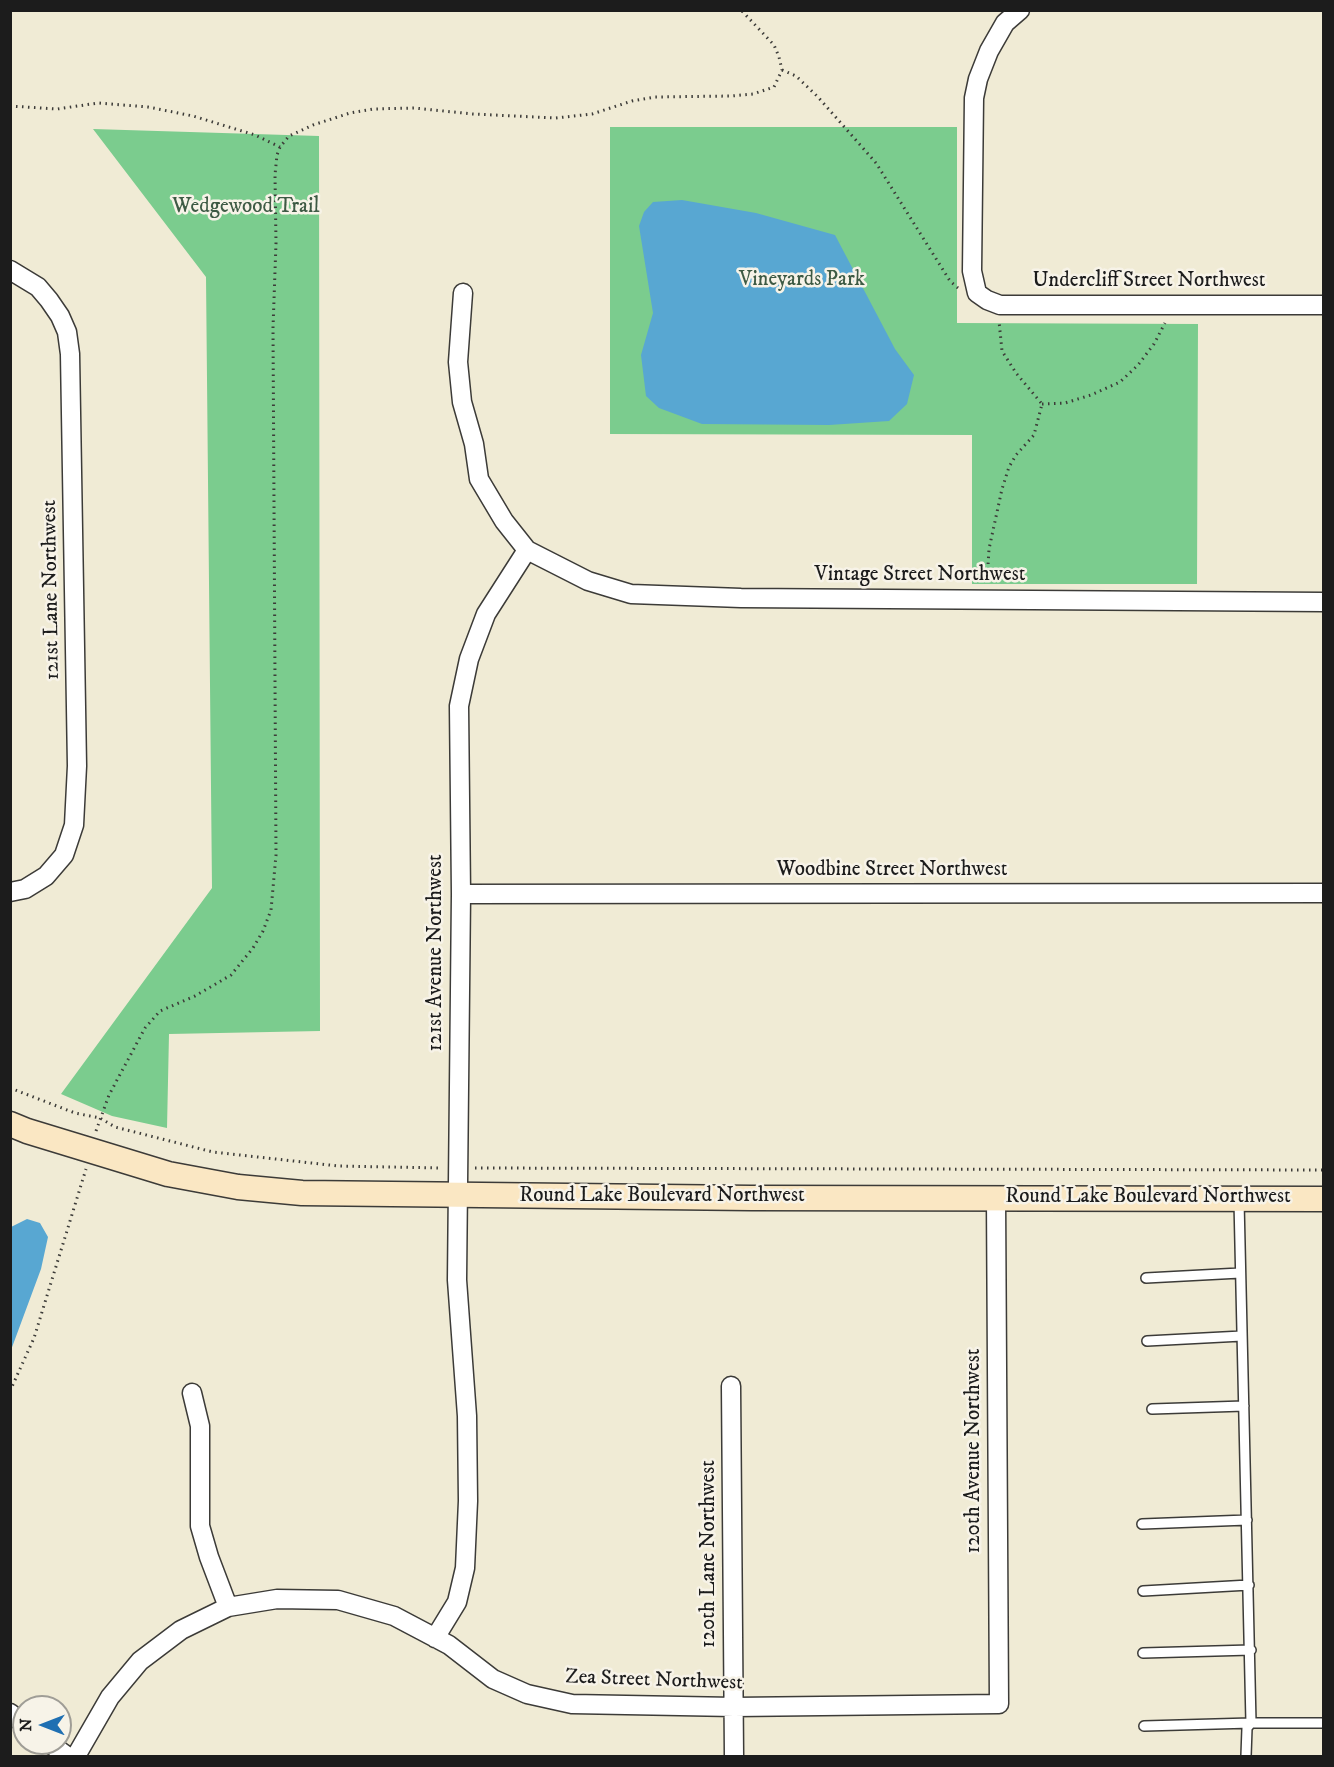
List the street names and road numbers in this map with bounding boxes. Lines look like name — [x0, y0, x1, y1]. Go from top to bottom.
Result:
street label: Undercliff Street Northwest — [1033, 269, 1265, 295]
street label: 121st Lane Northwest — [38, 500, 66, 680]
street label: Vintage Street Northwest — [815, 563, 1025, 589]
street label: 121st Avenue Northwest — [424, 854, 450, 1052]
street label: Woodbine Street Northwest — [777, 858, 1007, 884]
street label: Round Lake Boulevard Northwest — [519, 1184, 805, 1210]
street label: Round Lake Boulevard Northwest — [1005, 1185, 1291, 1211]
street label: 120th Avenue Northwest — [962, 1349, 988, 1553]
street label: 120th Lane Northwest — [697, 1460, 723, 1648]
street label: Zea Street Northwest — [565, 1665, 743, 1697]

